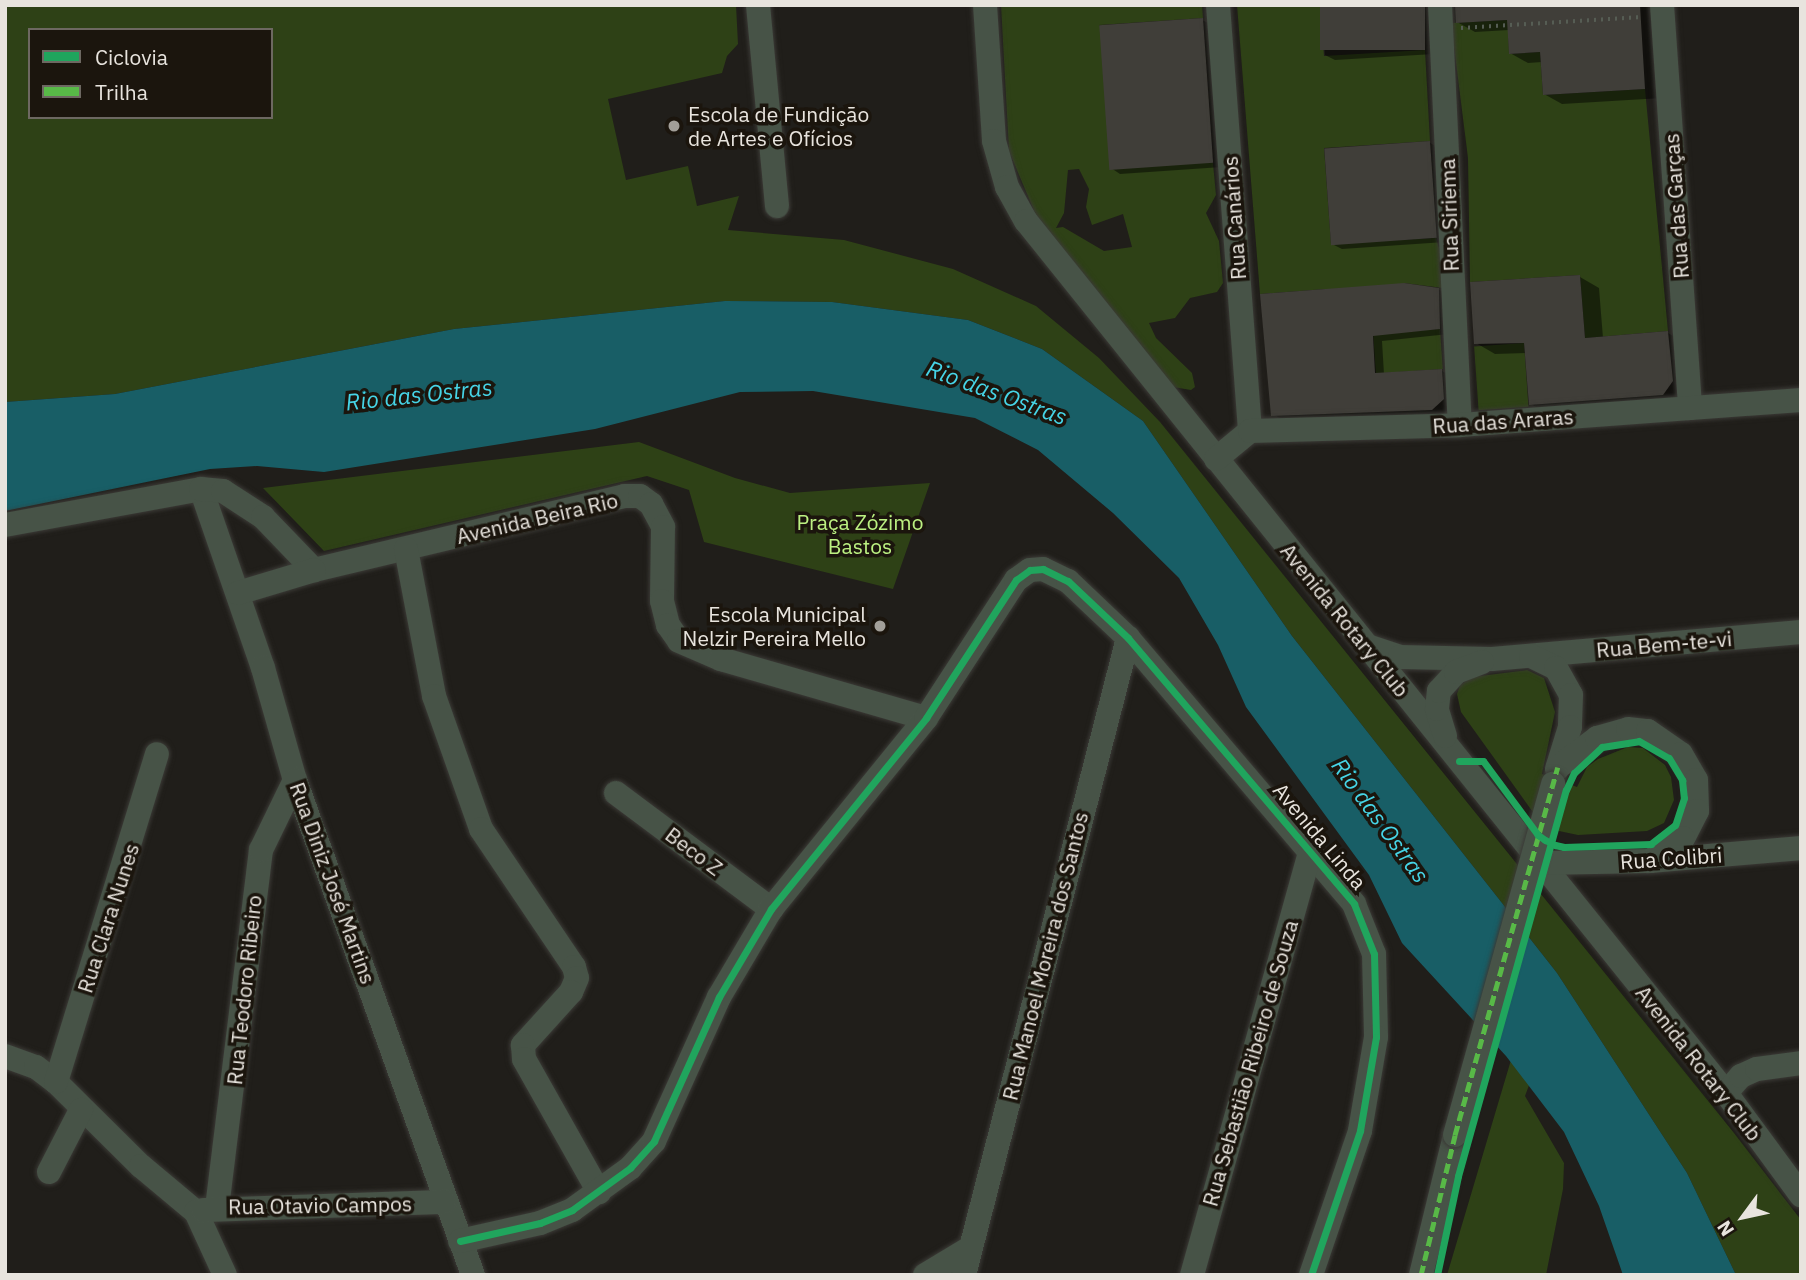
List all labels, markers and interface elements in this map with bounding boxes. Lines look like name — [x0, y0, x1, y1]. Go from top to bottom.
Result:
legend — [28, 28, 273, 119]
text: Ciclovia — [95, 43, 168, 71]
text: Trilha — [95, 78, 148, 106]
place label: Escola de Fundição de Artes e Ofícios — [688, 101, 869, 151]
marker: Escola de Fundição de Artes e Ofícios — [666, 118, 682, 134]
street label: Rua das Garças — [1658, 133, 1694, 279]
street label: Rua Canários — [1217, 155, 1251, 281]
street label: Rua Siriema — [1434, 158, 1464, 272]
water label: Rio das Ostras — [923, 354, 1071, 430]
water label: Rio das Ostras — [344, 373, 494, 415]
street label: Rua das Araras — [1432, 403, 1574, 439]
street label: Avenida Beira Rio — [454, 487, 620, 549]
park label: Praça Zózimo Bastos — [797, 509, 923, 559]
street label: Avenida Rotary Club — [1275, 538, 1415, 702]
place label: Escola Municipal Nelzir Pereira Mello — [683, 601, 866, 651]
marker: Escola Municipal Nelzir Pereira Mello — [872, 618, 888, 634]
street label: Rua Bem-te-vi — [1595, 626, 1733, 662]
water label: Rio das Ostras — [1327, 752, 1435, 888]
street label: Avenida Linda — [1268, 778, 1372, 894]
street label: Rua Diniz José Martins — [285, 779, 381, 987]
street label: Rua Manoel Moreira dos Santos — [997, 809, 1093, 1103]
street label: Beco Z — [661, 822, 727, 880]
street label: Rua Clara Nunes — [72, 840, 144, 996]
street label: Rua Colibri — [1619, 842, 1723, 874]
street label: Rua Teodoro Ribeiro — [221, 894, 267, 1086]
street label: Rua Sebastião Ribeiro de Souza — [1197, 917, 1303, 1209]
street label: Avenida Rotary Club — [1631, 980, 1767, 1146]
north arrow — [1708, 1182, 1778, 1252]
street label: Rua Otavio Campos — [228, 1191, 412, 1219]
text: N — [1712, 1216, 1739, 1241]

